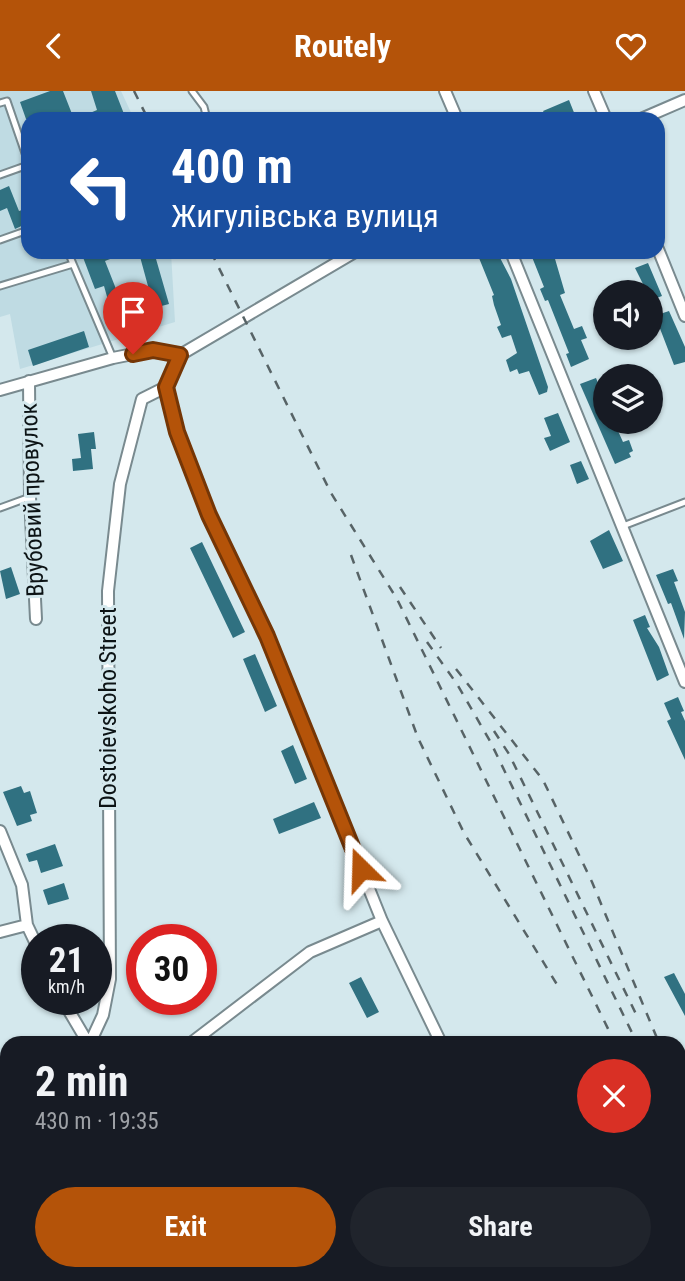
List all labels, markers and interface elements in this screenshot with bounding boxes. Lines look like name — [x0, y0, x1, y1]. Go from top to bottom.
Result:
icon: back — [35, 27, 73, 65]
text: Routely — [294, 27, 391, 65]
icon: heart — [612, 27, 650, 65]
text: 400 m — [171, 138, 293, 195]
icon: left — [56, 140, 147, 231]
text: Жигулівська вулиця — [171, 197, 439, 235]
map controls — [593, 280, 663, 434]
button: sound — [593, 280, 663, 350]
pin — [103, 282, 163, 354]
icon: arrive — [114, 293, 152, 331]
button: layers — [593, 364, 663, 434]
street label: Врубовий провулок — [15, 402, 49, 597]
street label: Dostoievskoho Street — [94, 607, 122, 809]
position arrow — [324, 832, 398, 906]
speed limit sign: 30 — [126, 924, 217, 1015]
text: 21 — [49, 940, 84, 981]
text: km/h — [48, 976, 85, 997]
text: 2 min — [35, 1057, 128, 1106]
button: close — [577, 1059, 651, 1133]
text: 430 m · 19:35 — [35, 1108, 159, 1135]
button: Exit — [35, 1187, 336, 1267]
button: Share — [350, 1187, 651, 1267]

